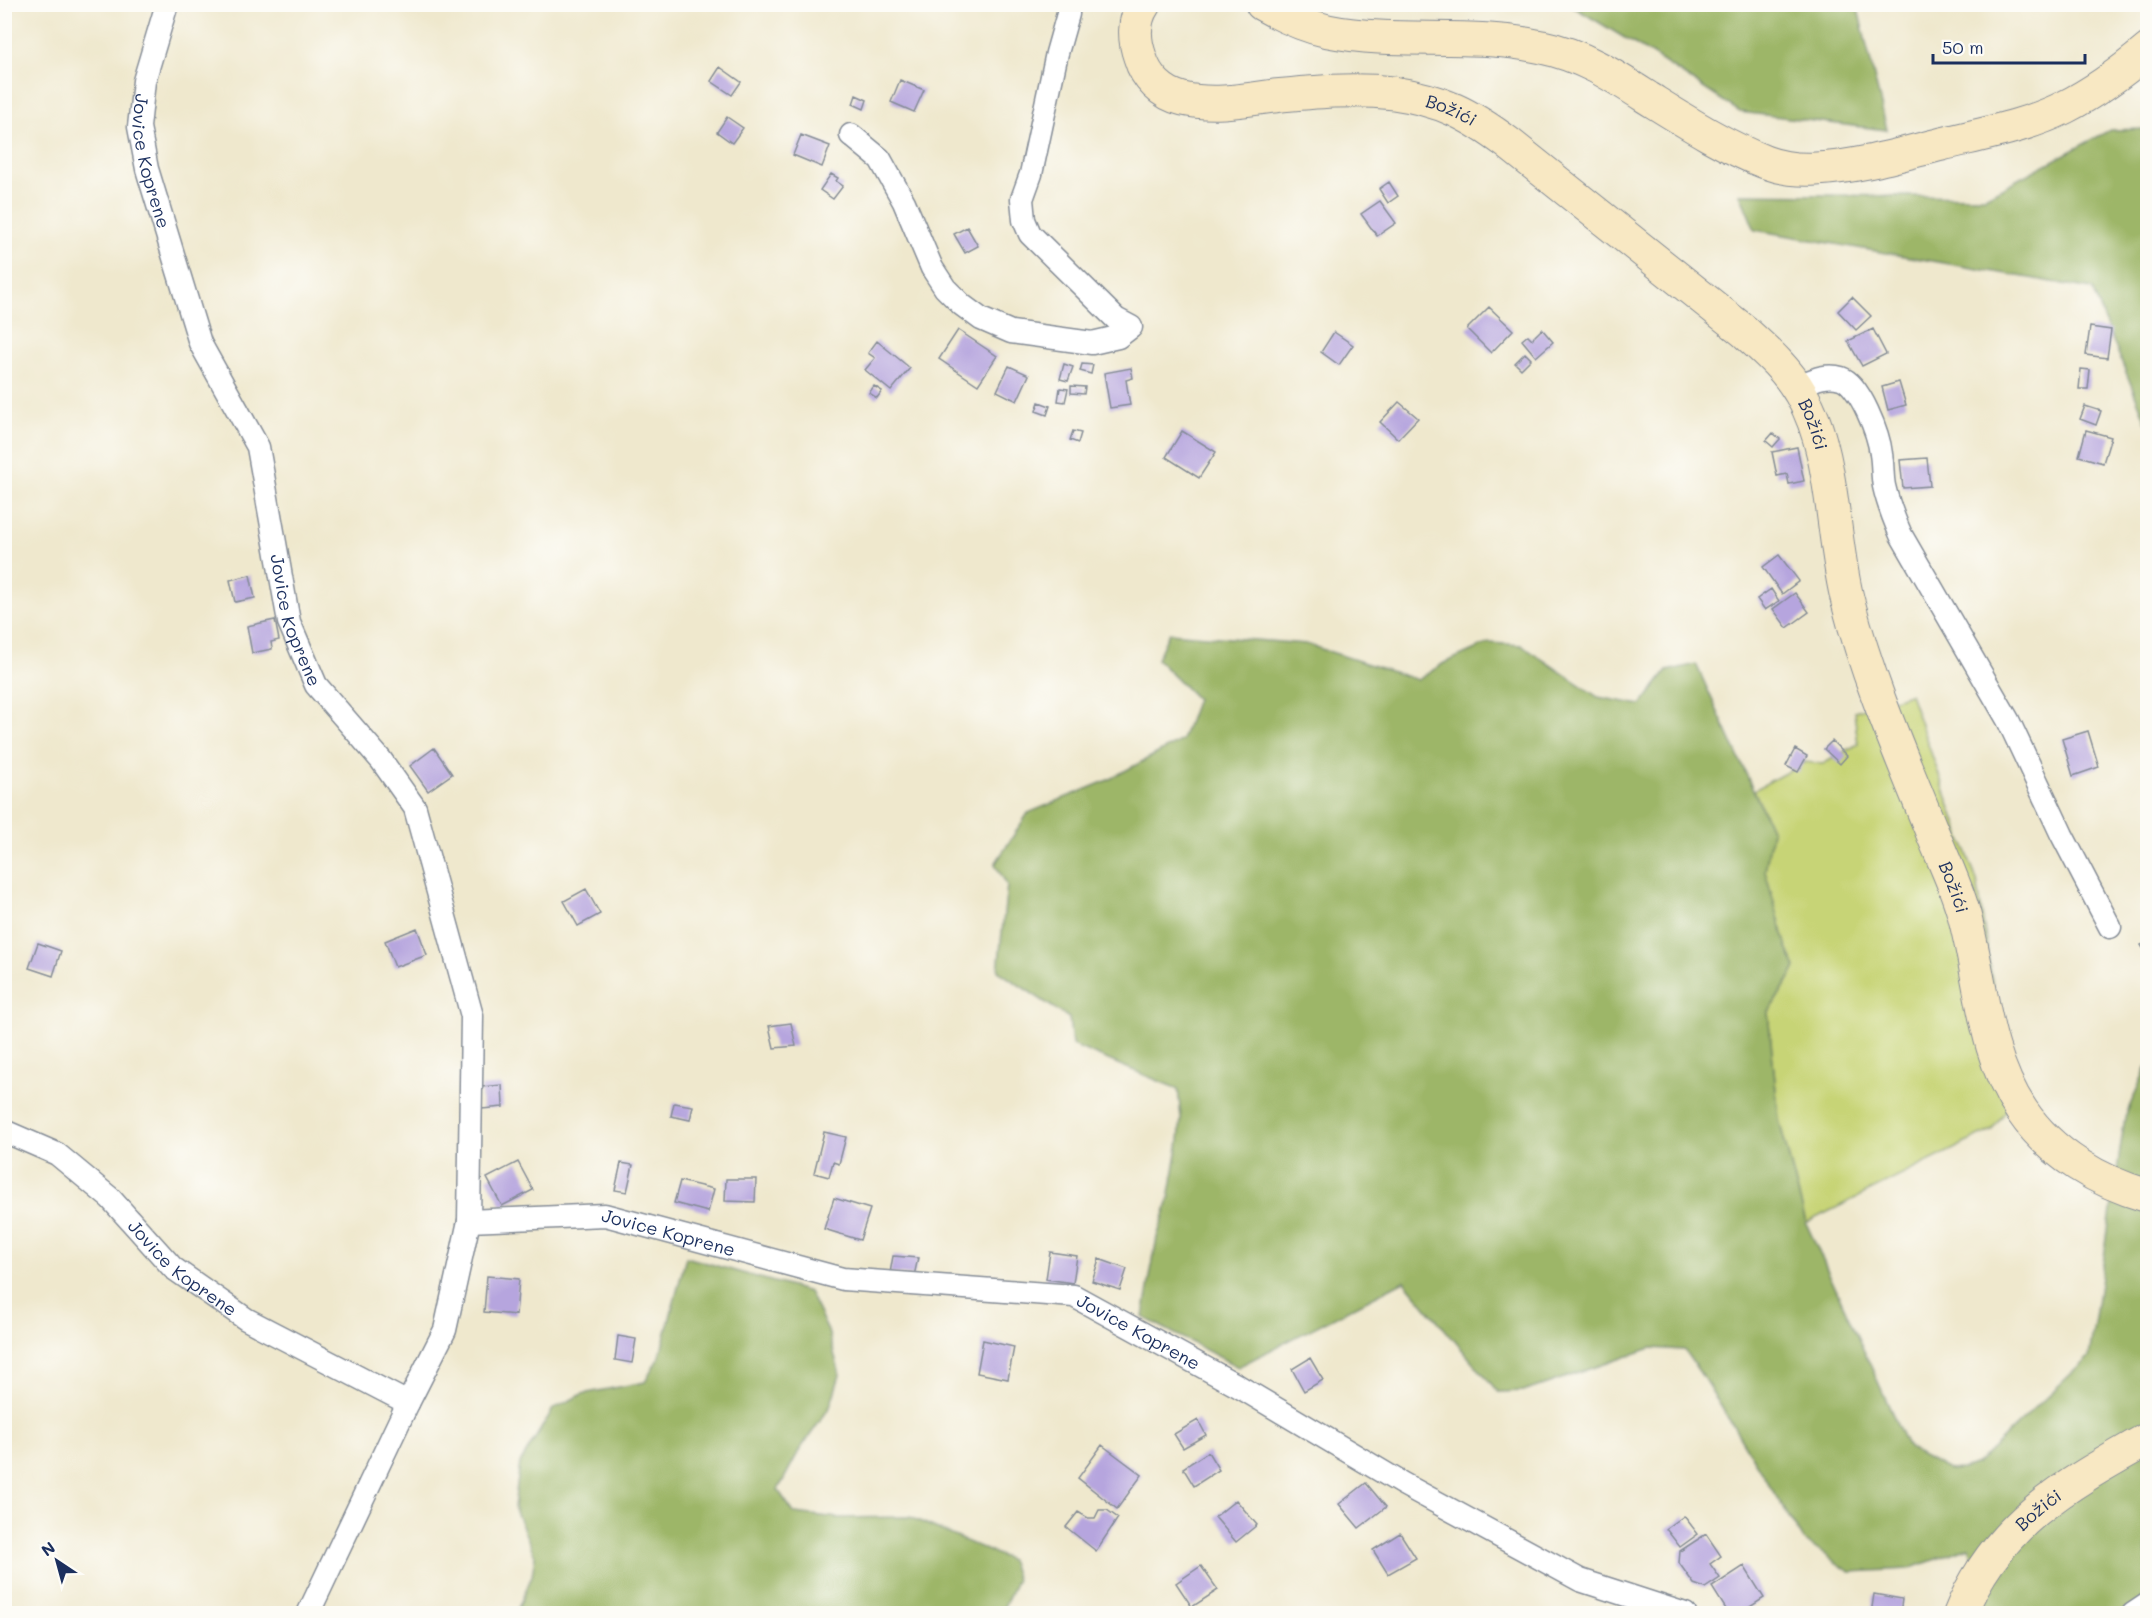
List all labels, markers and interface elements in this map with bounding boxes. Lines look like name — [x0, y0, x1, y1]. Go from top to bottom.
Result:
scale bar — [1933, 27, 2084, 65]
text: 50 m — [1942, 35, 1984, 59]
street label: Božići — [1423, 88, 1481, 131]
street label: Jovice Koprene — [127, 93, 176, 231]
street label: Božići — [1793, 394, 1834, 452]
street label: Jovice Koprene — [265, 552, 327, 690]
street label: Božići — [1934, 857, 1975, 916]
street label: Jovice Koprene — [599, 1203, 738, 1262]
street label: Jovice Koprene — [123, 1214, 242, 1321]
street label: Jovice Koprene — [1073, 1288, 1205, 1375]
street label: Božići — [2009, 1483, 2066, 1536]
north arrow — [27, 1531, 87, 1591]
text: N — [37, 1536, 59, 1561]

